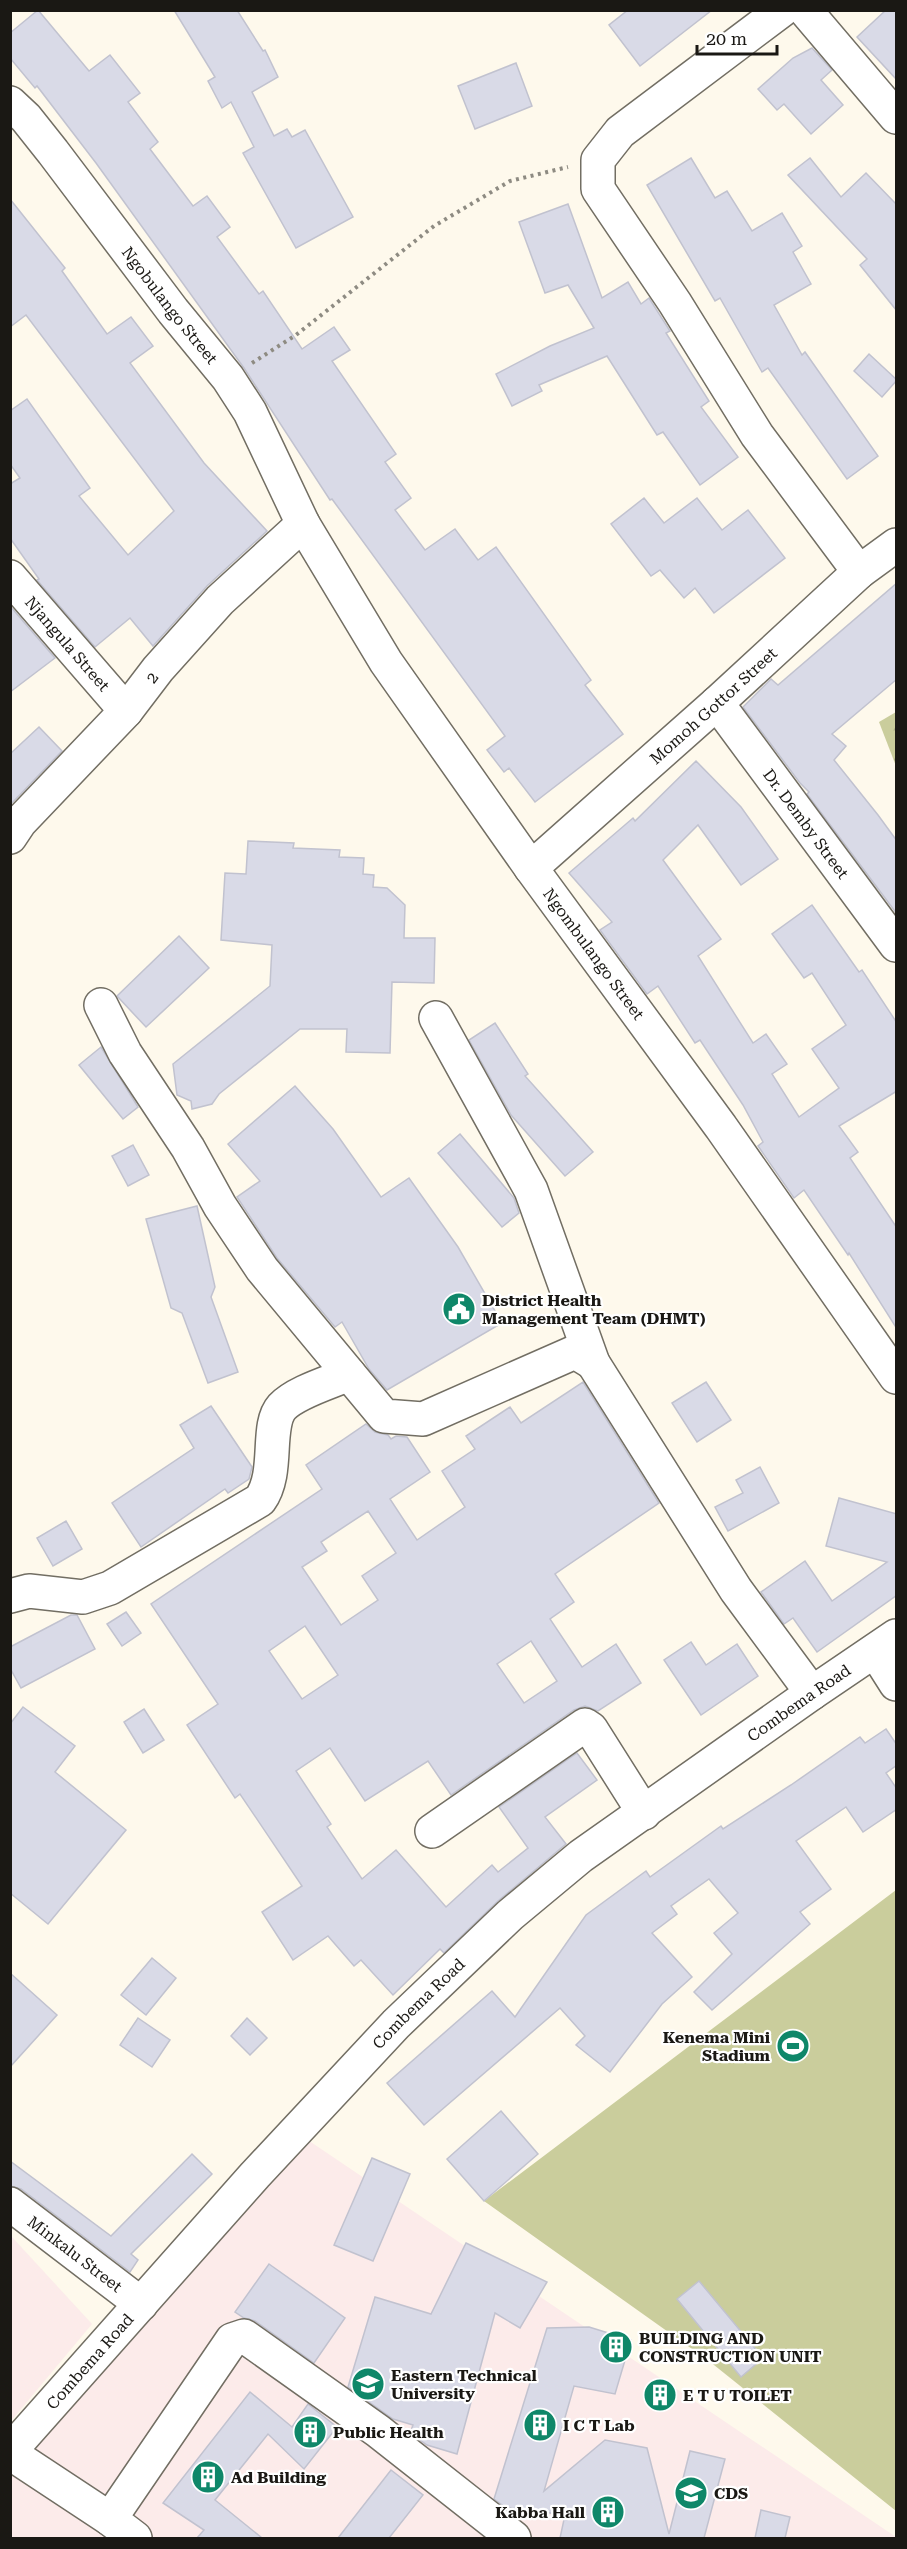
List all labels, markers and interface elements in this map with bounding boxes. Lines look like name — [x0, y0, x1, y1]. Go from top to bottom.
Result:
scale bar — [697, 18, 776, 56]
text: 20 m — [706, 28, 747, 49]
street label: Ngobulango Street — [118, 243, 221, 368]
street label: Njangula Street — [21, 593, 113, 695]
street label: Momoh Gottor Street — [646, 644, 781, 768]
street label: 2 — [142, 668, 162, 687]
street label: Dr. Demby Street — [759, 765, 853, 882]
street label: Ngombulango Street — [539, 885, 648, 1024]
public building icon: District Health Management Team (DHMT) — [441, 1291, 477, 1327]
place label: District Health Management Team (DHMT) — [482, 1291, 706, 1328]
street label: Combema Road — [744, 1661, 854, 1746]
street label: Combema Road — [369, 1955, 469, 2053]
place label: Kenema Mini Stadium — [663, 2028, 771, 2065]
sports icon: Kenema Mini Stadium — [775, 2028, 811, 2064]
street label: Minkalu Street — [24, 2212, 126, 2296]
street label: Combema Road — [43, 2310, 137, 2413]
building icon: BUILDING AND CONSTRUCTION UNIT — [598, 2329, 634, 2365]
place label: BUILDING AND CONSTRUCTION UNIT — [639, 2329, 822, 2366]
school or university icon: Eastern Technical University — [350, 2366, 386, 2402]
place label: Eastern Technical University — [391, 2366, 537, 2403]
building icon: E T U TOILET — [642, 2377, 678, 2413]
place label: E T U TOILET — [683, 2386, 792, 2405]
building icon: I C T Lab — [522, 2407, 558, 2443]
building icon: Public Health — [292, 2414, 328, 2450]
place label: I C T Lab — [563, 2416, 635, 2435]
place label: Public Health — [333, 2423, 444, 2442]
building icon: Ad Building — [190, 2459, 226, 2495]
place label: Ad Building — [231, 2468, 326, 2487]
school or university icon: CDS — [673, 2475, 709, 2511]
place label: CDS — [714, 2484, 748, 2503]
building icon: Kabba Hall — [590, 2494, 626, 2530]
place label: Kabba Hall — [495, 2503, 586, 2522]

